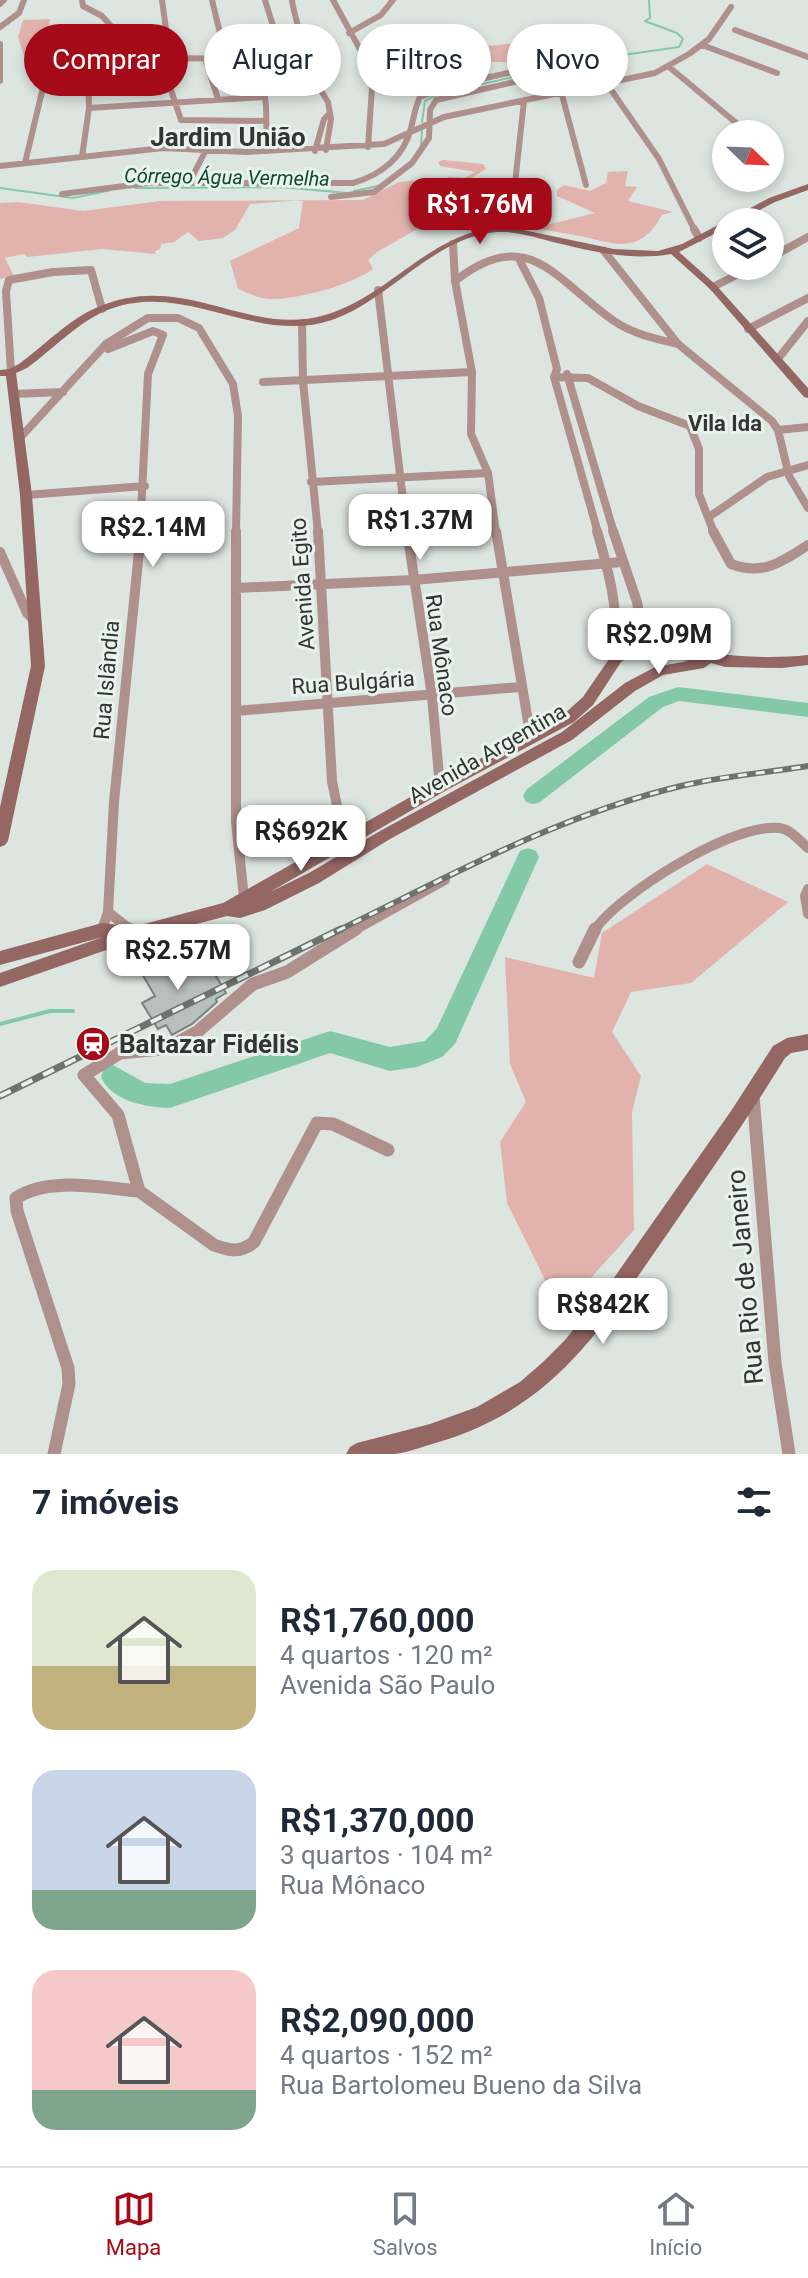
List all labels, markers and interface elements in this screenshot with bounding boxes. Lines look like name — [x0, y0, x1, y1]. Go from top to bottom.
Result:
chip: Comprar — [24, 24, 188, 96]
chip: Alugar — [204, 24, 341, 96]
chip: Filtros — [357, 24, 491, 96]
chip: Novo — [507, 24, 628, 96]
north arrow — [712, 120, 784, 192]
map controls — [712, 120, 784, 280]
district label: Jardim União — [150, 122, 306, 152]
water label: Córrego Água Vermelha — [124, 163, 330, 191]
pin: R$1.76M — [406, 178, 554, 246]
text: R$1.76M — [427, 189, 533, 219]
button: layers — [712, 208, 784, 280]
district label: Vila Ida — [688, 411, 762, 436]
pin: R$1.37M — [346, 494, 494, 562]
pin: R$2.14M — [79, 501, 227, 569]
text: R$1.37M — [367, 505, 473, 535]
text: R$2.14M — [100, 512, 206, 542]
street label: Avenida Egito — [285, 517, 320, 651]
street label: Rua Mônaco — [421, 592, 462, 718]
pin: R$2.09M — [585, 608, 733, 676]
street label: Rua Islândia — [89, 619, 124, 741]
text: R$2.09M — [606, 619, 712, 649]
street label: Rua Bulgária — [291, 666, 415, 699]
street label: Avenida Argentina — [404, 698, 570, 809]
pin: R$692K — [236, 805, 366, 873]
text: R$692K — [255, 816, 347, 846]
pin: R$2.57M — [104, 924, 252, 992]
text: R$2.57M — [125, 935, 231, 965]
station icon: Baltazar Fidélis — [74, 1025, 112, 1063]
place label: Baltazar Fidélis — [119, 1029, 299, 1059]
street label: Rua Rio de Janeiro — [721, 1168, 769, 1386]
pin: R$842K — [538, 1278, 668, 1346]
text: R$842K — [557, 1289, 649, 1319]
icon: filters — [732, 1480, 776, 1524]
text: 7 imóveis — [32, 1482, 179, 1522]
text: R$1,760,000 — [280, 1600, 475, 1640]
icon: home — [96, 1602, 192, 1698]
text: 4 quartos · 120 m² — [280, 1640, 493, 1670]
text: Avenida São Paulo — [280, 1670, 495, 1700]
text: R$1,370,000 — [280, 1800, 475, 1840]
icon: home — [96, 1802, 192, 1898]
text: 3 quartos · 104 m² — [280, 1840, 493, 1870]
text: Rua Mônaco — [280, 1870, 425, 1900]
text: R$2,090,000 — [280, 2000, 475, 2040]
icon: home — [96, 2002, 192, 2098]
text: 4 quartos · 152 m² — [280, 2040, 493, 2070]
text: Rua Bartolomeu Bueno da Silva — [280, 2070, 642, 2100]
tab: Mapa — [106, 2187, 161, 2260]
tab: Salvos — [373, 2187, 438, 2260]
tab: Início — [649, 2187, 702, 2260]

